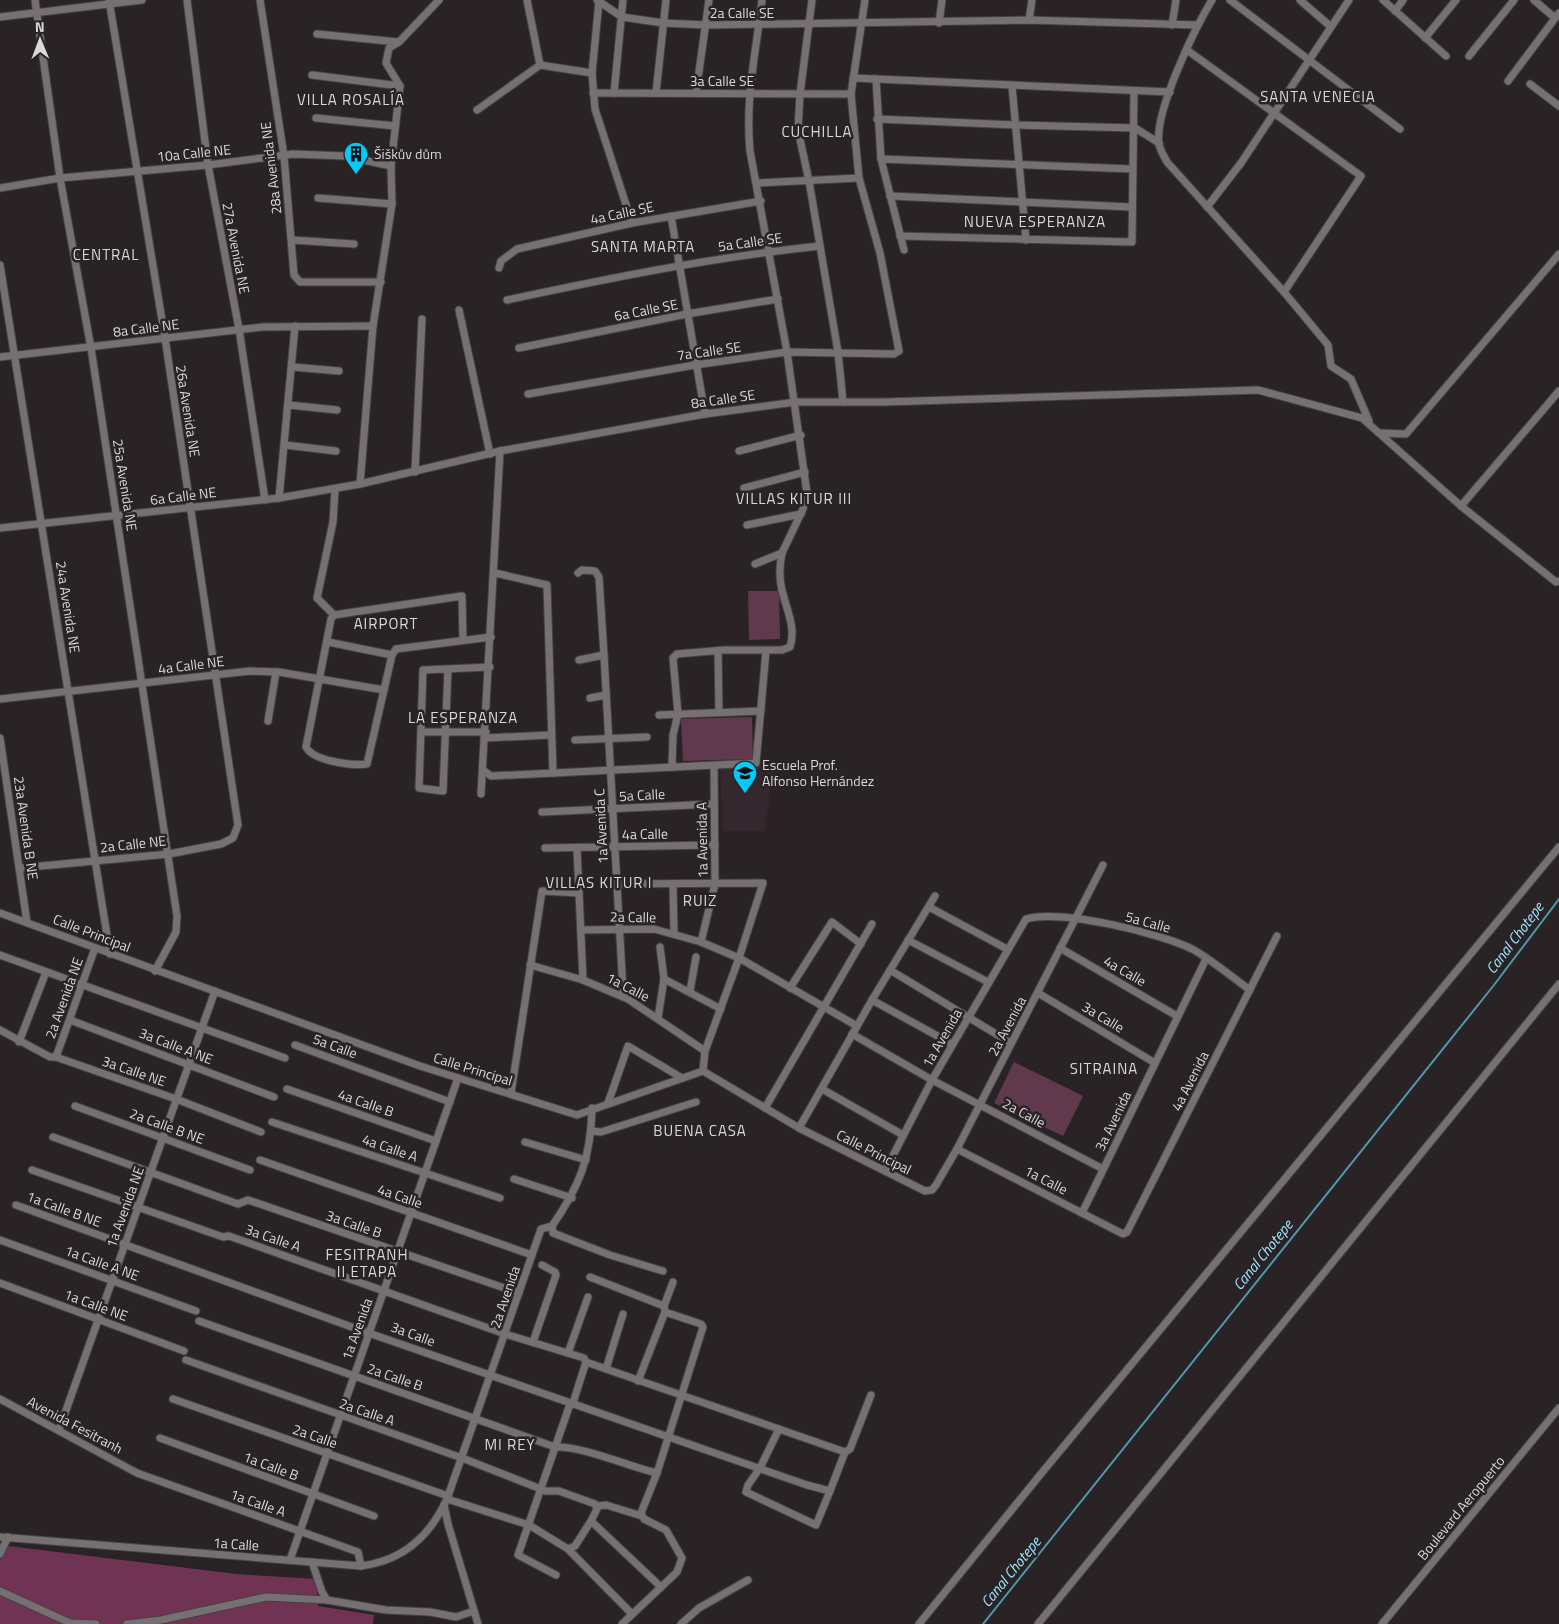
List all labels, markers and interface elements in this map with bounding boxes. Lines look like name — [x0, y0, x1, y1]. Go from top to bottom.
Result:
street label: 2a Calle SE — [710, 2, 775, 23]
north arrow — [15, 15, 65, 65]
text: N — [35, 16, 45, 37]
street label: 3a Calle SE — [690, 70, 755, 91]
district label: SANTA VENECIA — [1260, 85, 1376, 108]
district label: VILLA ROSALÍA — [297, 88, 405, 111]
street label: 28a Avenida NE — [254, 120, 287, 215]
district label: CUCHILLA — [781, 120, 853, 143]
street label: 10a Calle NE — [156, 138, 232, 167]
building icon: Šiškův dům — [343, 141, 369, 175]
place label: Šiškův dům — [374, 143, 442, 164]
street label: 4a Calle SE — [588, 195, 656, 229]
street label: 27a Avenida NE — [217, 200, 256, 296]
district label: NUEVA ESPERANZA — [964, 210, 1106, 233]
street label: 5a Calle SE — [717, 227, 784, 256]
district label: SANTA MARTA — [591, 235, 695, 258]
district label: CENTRAL — [73, 243, 139, 266]
street label: 6a Calle SE — [612, 293, 680, 326]
street label: 8a Calle NE — [112, 313, 180, 342]
street label: 7a Calle SE — [676, 336, 743, 365]
street label: 26a Avenida NE — [171, 363, 206, 459]
street label: 8a Calle SE — [690, 384, 757, 413]
street label: 25a Avenida NE — [108, 437, 143, 533]
street label: 6a Calle NE — [149, 481, 217, 510]
district label: VILLAS KITUR III — [736, 487, 852, 510]
street label: 24a Avenida NE — [51, 559, 86, 655]
district label: AIRPORT — [354, 612, 418, 635]
street label: 4a Calle NE — [157, 650, 225, 679]
district label: LA ESPERANZA — [408, 706, 518, 729]
place label: Escuela Prof. Alfonso Hernández — [762, 754, 874, 791]
school or university icon: Escuela Prof. Alfonso Hernández — [732, 760, 758, 794]
street label: 23a Avenida B NE — [9, 775, 44, 881]
street label: 5a Calle — [618, 783, 666, 806]
street label: 1a Avenida C — [588, 787, 613, 864]
street label: 1a Avenida A — [690, 801, 713, 878]
street label: 4a Calle — [622, 823, 668, 844]
street label: 2a Calle NE — [99, 830, 167, 857]
district label: VILLAS KITUR I — [545, 871, 653, 894]
district label: RUIZ — [683, 889, 717, 912]
water label: Canal Chotepe — [1480, 896, 1550, 979]
street label: 5a Calle — [1123, 905, 1173, 938]
street label: 2a Calle — [610, 906, 656, 927]
street label: Calle Principal — [50, 908, 134, 957]
street label: 4a Calle — [1100, 950, 1150, 991]
street label: 2a Avenida NE — [39, 954, 88, 1041]
street label: 1a Calle — [603, 967, 654, 1006]
street label: 2a Avenida — [982, 992, 1031, 1059]
street label: 3a Calle — [1078, 996, 1128, 1037]
street label: 1a Avenida — [916, 1004, 967, 1071]
street label: 3a Calle A NE — [136, 1022, 217, 1069]
street label: 5a Calle — [310, 1028, 360, 1063]
street label: Calle Principal — [431, 1047, 515, 1091]
street label: 4a Avenida — [1166, 1047, 1214, 1114]
street label: 3a Calle NE — [99, 1050, 169, 1091]
district label: SITRAINA — [1070, 1057, 1138, 1080]
street label: 4a Calle B — [335, 1083, 397, 1122]
street label: 3a Avenida — [1089, 1087, 1136, 1154]
street label: 2a Calle — [999, 1092, 1050, 1133]
street label: 2a Calle B NE — [127, 1102, 208, 1149]
district label: BUENA CASA — [653, 1119, 747, 1142]
street label: Calle Principal — [833, 1124, 915, 1179]
street label: 4a Calle A — [360, 1128, 421, 1167]
street label: 1a Calle — [1021, 1160, 1072, 1199]
street label: 1a Avenida NE — [100, 1163, 149, 1250]
street label: 4a Calle — [375, 1178, 425, 1213]
street label: 1a Calle B NE — [24, 1185, 105, 1232]
street label: 3a Calle B — [323, 1204, 385, 1243]
water label: Canal Chotepe — [1227, 1214, 1299, 1295]
street label: 3a Calle A — [243, 1218, 304, 1257]
street label: 1a Calle A NE — [62, 1239, 143, 1286]
district label: FESITRANH II ETAPA — [325, 1243, 409, 1283]
street label: 2a Avenida — [484, 1263, 525, 1331]
street label: 1a Calle NE — [61, 1283, 131, 1326]
street label: 1a Avenida — [336, 1295, 377, 1363]
street label: 3a Calle — [388, 1316, 438, 1351]
street label: 2a Calle B — [364, 1357, 426, 1396]
street label: Avenida Fesitranh — [24, 1391, 127, 1459]
street label: 2a Calle A — [337, 1392, 398, 1431]
street label: 2a Calle — [290, 1418, 340, 1453]
district label: MI REY — [484, 1433, 536, 1456]
street label: 1a Calle B — [240, 1446, 302, 1485]
street label: Boulevard Aeropuerto — [1412, 1451, 1509, 1564]
street label: 1a Calle A — [228, 1483, 289, 1522]
street label: 1a Calle — [212, 1531, 260, 1556]
water label: Canal Chotepe — [975, 1531, 1047, 1612]

